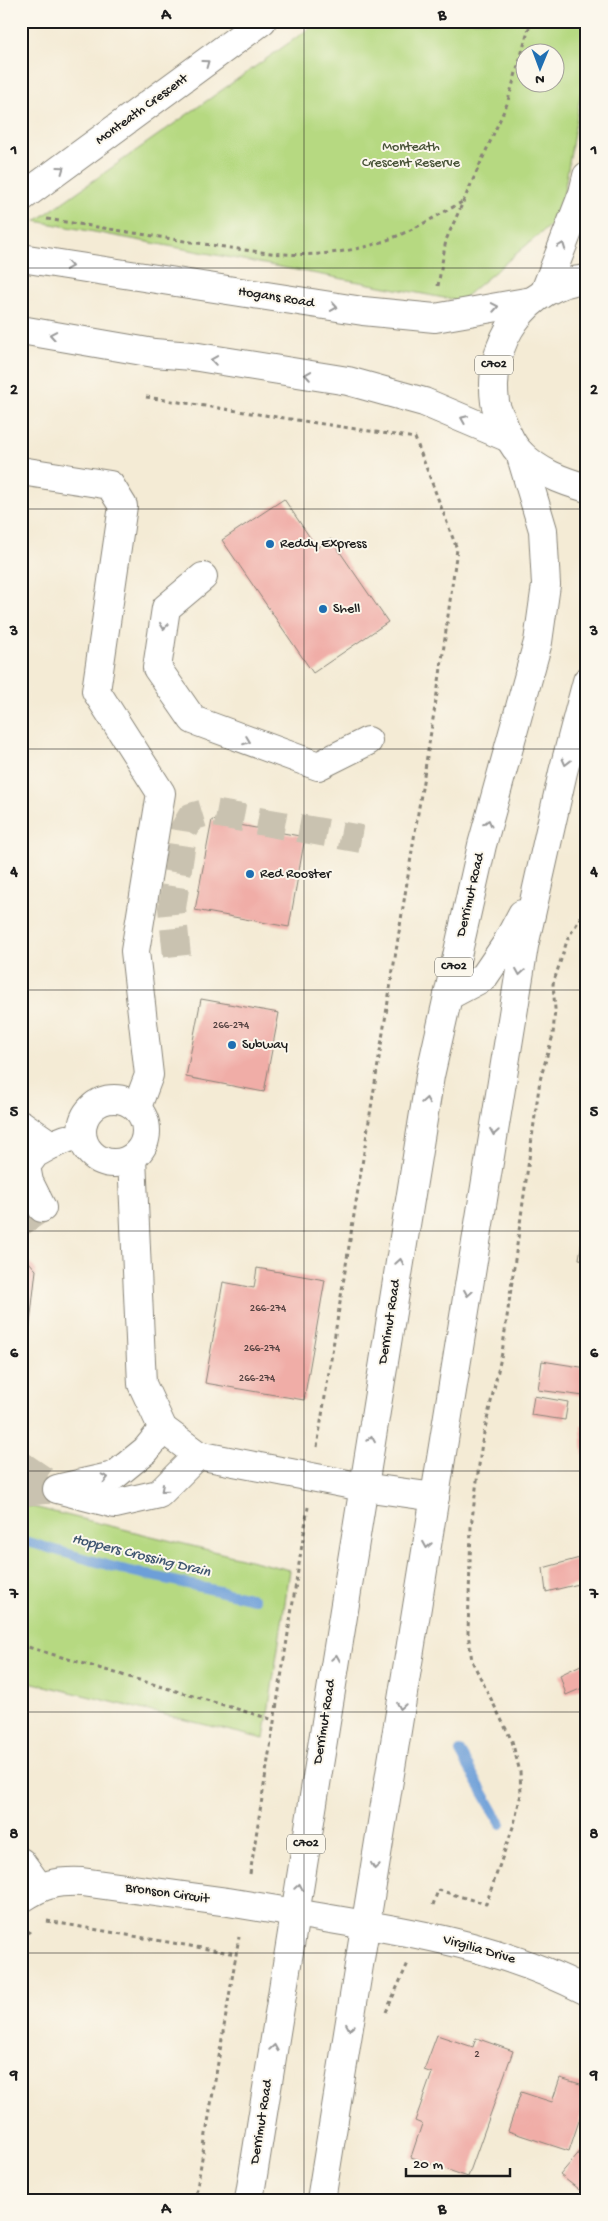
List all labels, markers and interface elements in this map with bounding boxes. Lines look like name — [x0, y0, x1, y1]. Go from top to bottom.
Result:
text: A — [160, 7, 172, 26]
text: B — [437, 7, 447, 26]
north arrow — [516, 42, 566, 92]
one-way arrow — [200, 60, 209, 68]
street label: Monteath Crescent — [92, 70, 193, 149]
text: N — [535, 70, 545, 87]
park label: Monteath Crescent Reserve — [362, 139, 461, 172]
text: 1 — [10, 142, 17, 161]
text: 1 — [590, 142, 597, 161]
one-way arrow — [55, 166, 64, 175]
one-way arrow — [556, 242, 566, 251]
one-way arrow — [65, 260, 74, 270]
street label: Hogans Road — [237, 284, 317, 313]
one-way arrow — [329, 301, 338, 311]
one-way arrow — [490, 303, 499, 313]
one-way arrow — [49, 331, 57, 341]
one-way arrow — [209, 355, 218, 365]
road number: C702 — [475, 356, 513, 374]
one-way arrow — [304, 370, 313, 380]
text: 2 — [10, 382, 18, 401]
text: 2 — [590, 382, 598, 401]
one-way arrow — [460, 415, 469, 426]
place label: Reddy Express — [280, 536, 367, 553]
marker: Reddy Express — [264, 538, 276, 550]
place label: Shell — [333, 601, 360, 618]
marker: Shell — [317, 603, 329, 615]
one-way arrow — [159, 622, 169, 631]
text: 3 — [9, 623, 18, 642]
text: 3 — [589, 623, 598, 642]
one-way arrow — [242, 734, 251, 745]
one-way arrow — [561, 757, 572, 766]
one-way arrow — [482, 819, 493, 828]
street label: Derrimut Road — [453, 850, 489, 940]
text: 4 — [9, 864, 18, 883]
text: 4 — [589, 864, 598, 883]
place label: Red Rooster — [260, 866, 332, 883]
marker: Red Rooster — [244, 868, 256, 880]
road number: C702 — [435, 958, 473, 976]
one-way arrow — [515, 968, 526, 976]
house number: 266-274 — [213, 1020, 250, 1032]
place label: Subway — [242, 1037, 288, 1054]
marker: Subway — [226, 1039, 238, 1051]
one-way arrow — [420, 1097, 430, 1106]
text: 5 — [10, 1104, 19, 1123]
text: 5 — [590, 1104, 599, 1123]
one-way arrow — [489, 1129, 500, 1137]
one-way arrow — [394, 1257, 404, 1266]
street label: Derrimut Road — [375, 1277, 405, 1367]
one-way arrow — [464, 1288, 474, 1297]
house number: 266-274 — [250, 1303, 287, 1315]
house number: 266-274 — [244, 1343, 281, 1355]
text: 6 — [10, 1345, 19, 1364]
text: 6 — [590, 1345, 599, 1364]
house number: 266-274 — [239, 1373, 276, 1385]
one-way arrow — [365, 1435, 375, 1444]
one-way arrow — [100, 1473, 109, 1484]
one-way arrow — [160, 1483, 169, 1492]
water label: Hoppers Crossing Drain — [70, 1530, 213, 1582]
one-way arrow — [423, 1541, 433, 1550]
text: 7 — [9, 1586, 19, 1605]
text: 7 — [589, 1586, 599, 1605]
one-way arrow — [330, 1654, 340, 1662]
street label: Derrimut Road — [310, 1677, 340, 1767]
one-way arrow — [397, 1701, 407, 1710]
text: 8 — [10, 1826, 19, 1845]
text: 8 — [590, 1826, 599, 1845]
road number: C702 — [287, 1835, 325, 1854]
one-way arrow — [370, 1862, 381, 1870]
street label: Bronson Circuit — [123, 1880, 211, 1908]
one-way arrow — [293, 1883, 304, 1891]
street label: Virgilia Drive — [440, 1931, 518, 1969]
one-way arrow — [345, 2022, 355, 2031]
one-way arrow — [268, 2044, 278, 2052]
house number: 2 — [474, 2049, 480, 2061]
text: 9 — [9, 2067, 18, 2086]
text: 9 — [589, 2067, 598, 2086]
street label: Derrimut Road — [247, 2077, 277, 2167]
scale bar — [406, 2146, 509, 2178]
text: 20 m — [413, 2156, 443, 2174]
text: A — [160, 2201, 172, 2220]
text: B — [437, 2201, 447, 2220]

